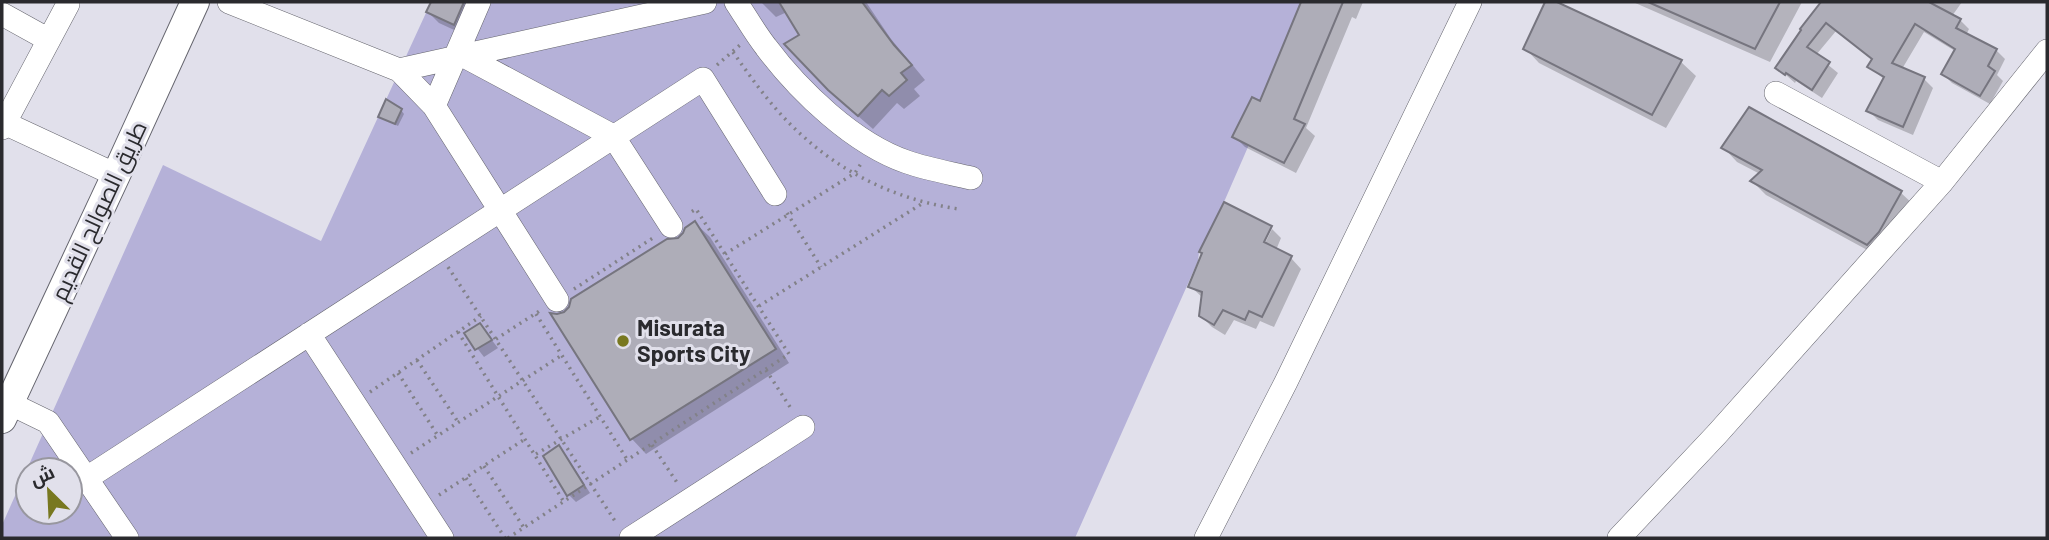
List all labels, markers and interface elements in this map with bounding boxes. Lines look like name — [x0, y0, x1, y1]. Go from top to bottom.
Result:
street label: طريق الصوالح القديم — [44, 116, 155, 306]
place label: Misurata Sports City — [637, 313, 751, 367]
marker: Misurata Sports City — [615, 333, 631, 349]
north arrow — [14, 456, 84, 526]
text: ش — [26, 460, 58, 491]

